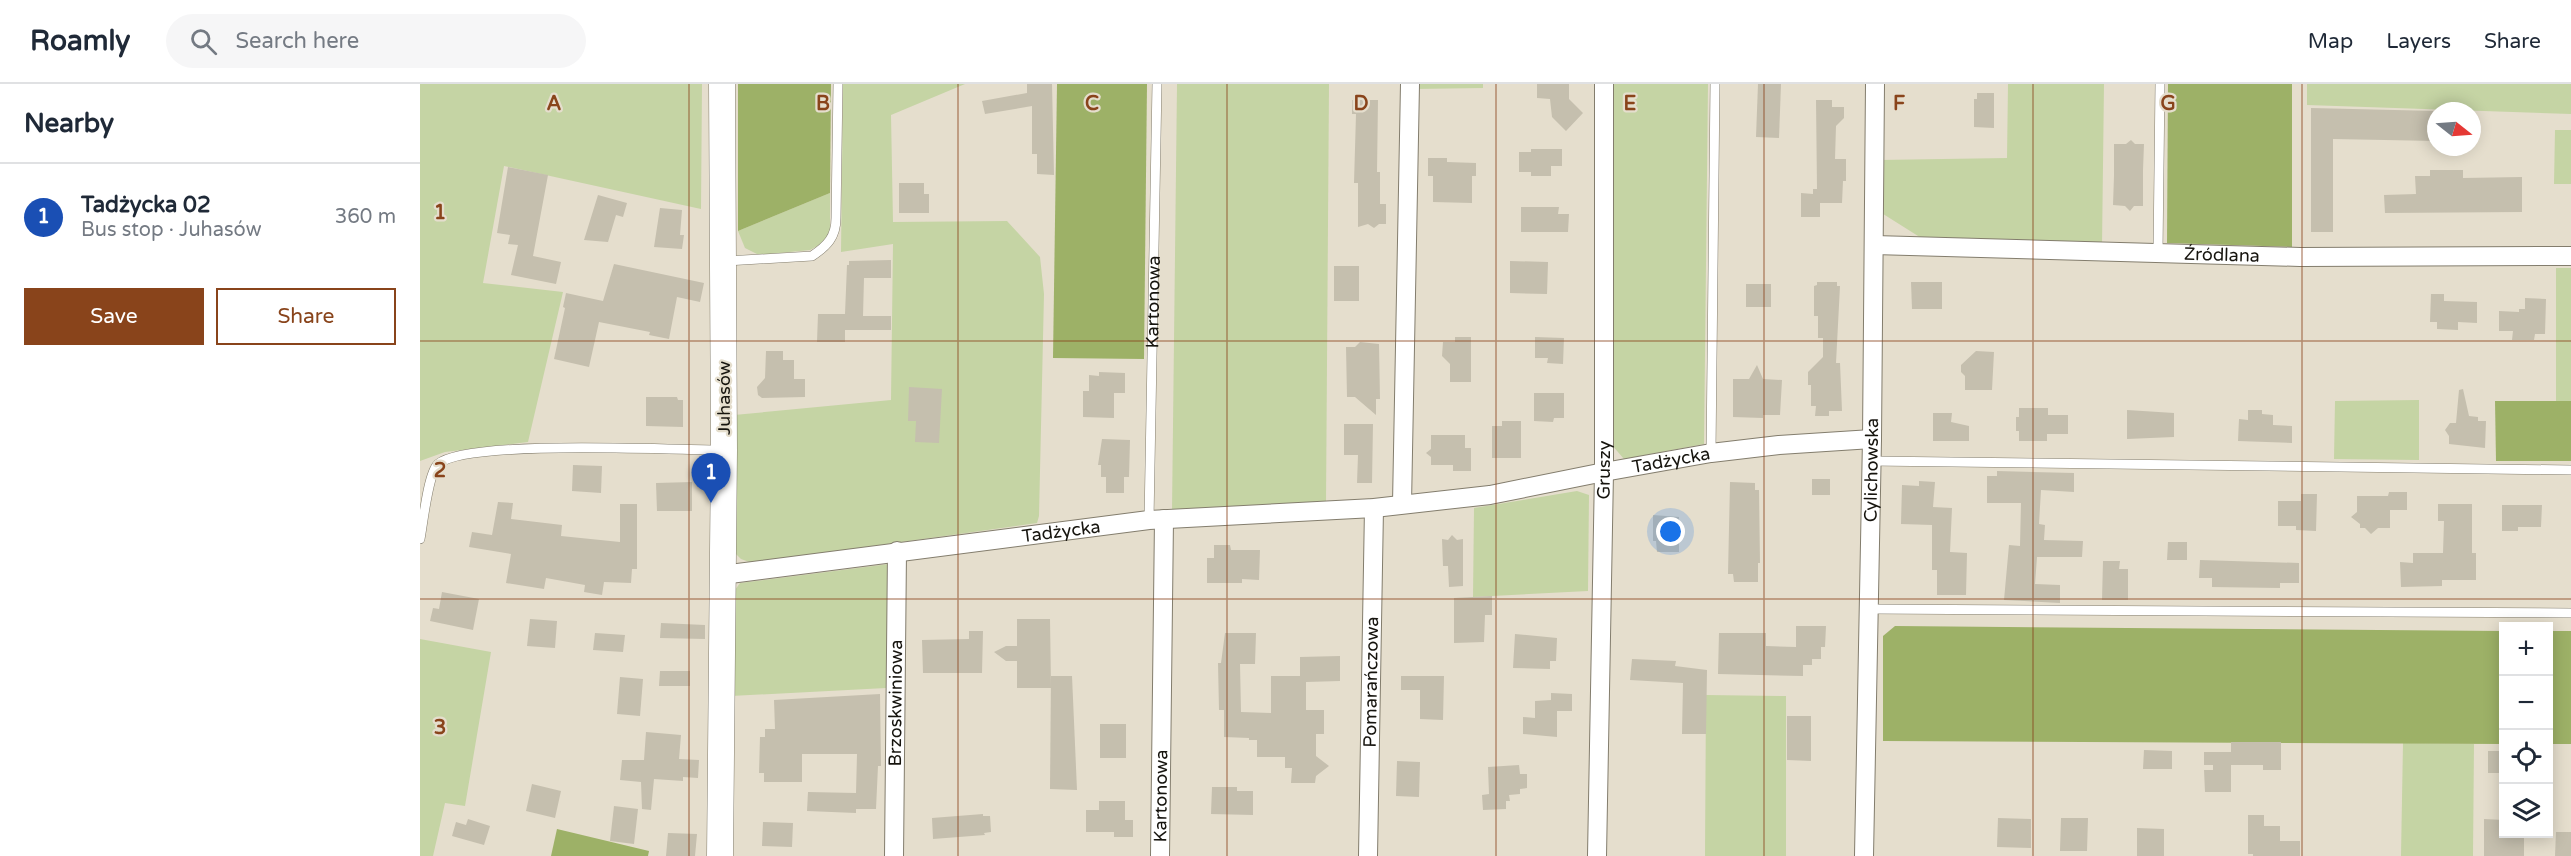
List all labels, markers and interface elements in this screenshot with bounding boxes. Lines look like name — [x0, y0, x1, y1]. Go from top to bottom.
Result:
search box — [166, 14, 586, 68]
text: Roamly — [30, 24, 130, 58]
icon: search — [187, 25, 220, 58]
text: Search here — [235, 28, 359, 54]
text: Map — [2308, 29, 2353, 54]
text: Layers — [2386, 29, 2451, 54]
text: Share — [2484, 29, 2541, 54]
text: A — [547, 92, 562, 116]
text: B — [816, 92, 830, 116]
text: C — [1085, 92, 1099, 116]
text: D — [1353, 92, 1369, 116]
text: E — [1624, 92, 1637, 116]
text: F — [1893, 92, 1905, 116]
text: G — [2160, 92, 2176, 116]
north arrow — [2427, 102, 2481, 156]
text: Nearby — [24, 108, 114, 139]
text: Tadżycka 02 — [81, 192, 211, 218]
text: 1 — [434, 201, 446, 225]
text: 1 — [37, 205, 50, 229]
text: 360 m — [335, 205, 396, 229]
text: Bus stop · Juhasów — [81, 218, 261, 242]
street label: Źródlana — [2184, 243, 2260, 267]
street label: Kartonowa — [1141, 255, 1165, 349]
button: Save — [24, 288, 204, 345]
button: Share — [216, 288, 396, 345]
street label: Juhasów — [713, 361, 735, 435]
street label: Cylichowska — [1859, 418, 1883, 522]
street label: Gruszy — [1593, 440, 1615, 500]
street label: Tadżycka — [1630, 442, 1712, 478]
pin: 1 — [692, 454, 730, 503]
text: 2 — [434, 459, 446, 483]
street label: Tadżycka — [1021, 515, 1102, 547]
your location — [1656, 517, 1685, 546]
street label: Pomarańczowa — [1359, 616, 1383, 748]
map controls — [2499, 622, 2553, 838]
button: + — [2499, 622, 2553, 676]
street label: Brzoskwiniowa — [884, 639, 907, 767]
button: − — [2499, 676, 2553, 730]
text: 3 — [434, 716, 446, 740]
button: locate — [2499, 730, 2553, 784]
street label: Kartonowa — [1149, 749, 1172, 843]
button: layers — [2499, 784, 2553, 838]

